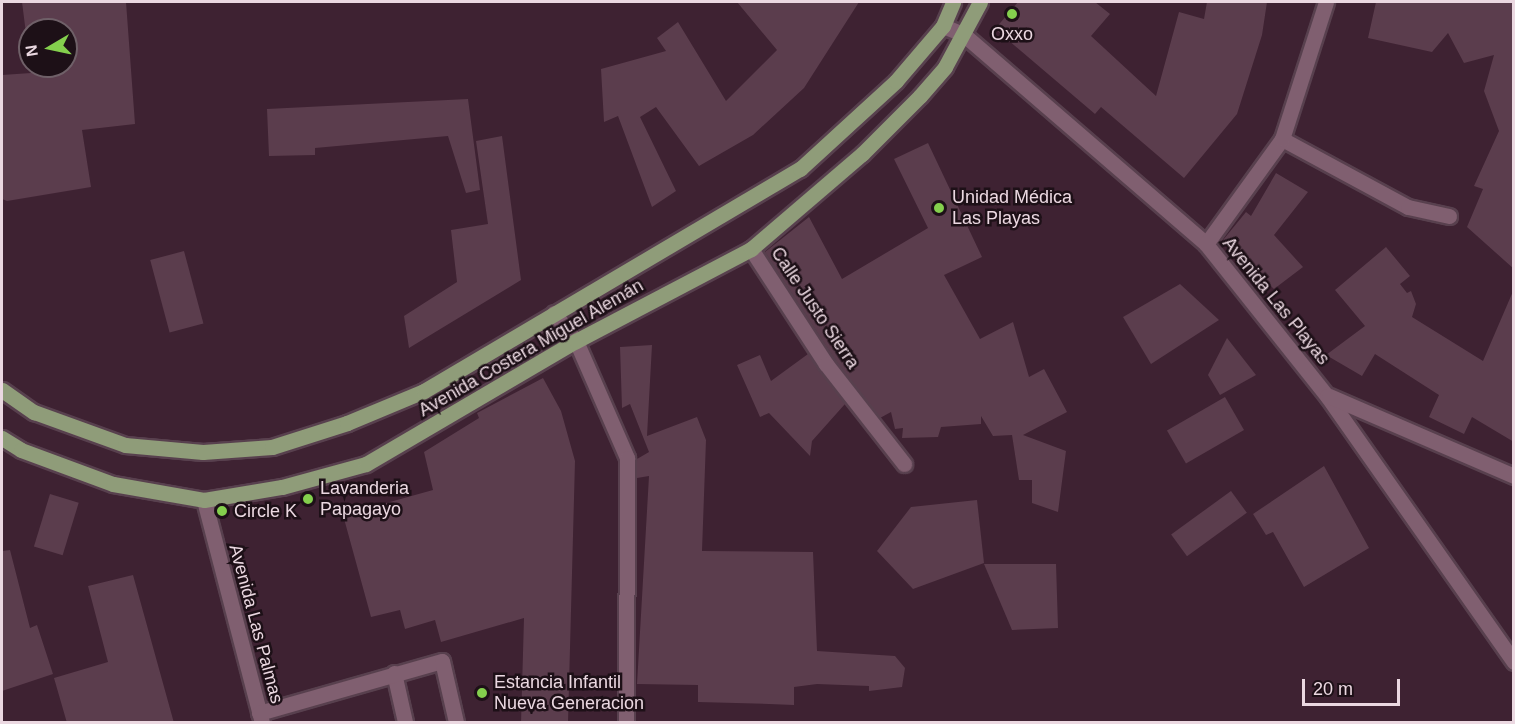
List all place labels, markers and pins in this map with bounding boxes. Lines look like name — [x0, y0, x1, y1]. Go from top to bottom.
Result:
marker: Oxxo — [1005, 7, 1019, 21]
place label: Oxxo — [991, 23, 1033, 45]
place label: Unidad Médica Las Playas — [952, 187, 1072, 230]
marker: Unidad Médica Las Playas — [930, 199, 948, 217]
place label: Lavanderia Papagayo — [320, 478, 409, 520]
marker: Lavanderia Papagayo — [301, 492, 315, 506]
place label: Circle K — [234, 500, 297, 522]
marker: Circle K — [215, 504, 229, 518]
place label: Estancia Infantil Nueva Generacion — [494, 672, 644, 714]
marker: Estancia Infantil Nueva Generacion — [475, 686, 489, 700]

